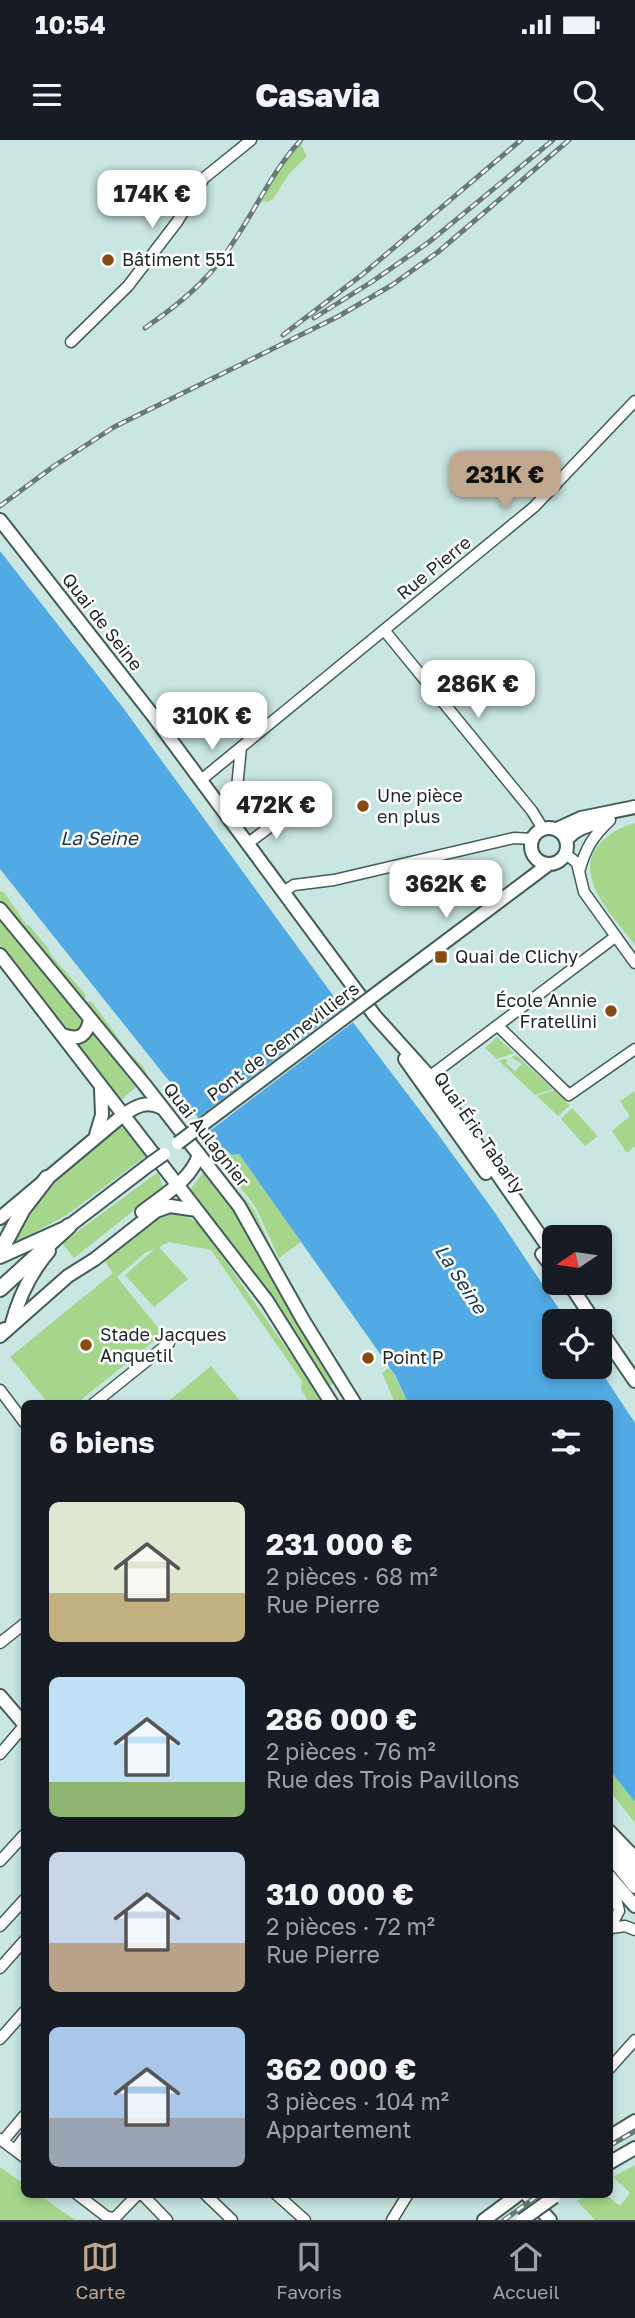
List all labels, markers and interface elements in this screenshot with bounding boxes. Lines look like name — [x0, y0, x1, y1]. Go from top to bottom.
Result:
text: 10:54 — [35, 9, 106, 40]
icon: menu — [28, 76, 66, 114]
text: Casavia — [255, 76, 380, 114]
icon: search — [569, 76, 607, 114]
pin: 174K € — [95, 171, 209, 230]
text: 174K € — [113, 179, 191, 207]
place label: Bâtiment 551 — [122, 248, 235, 270]
marker: Bâtiment 551 — [100, 252, 116, 268]
pin: 231K € — [448, 452, 562, 511]
text: 231K € — [466, 460, 544, 488]
street label: Rue Pierre — [392, 531, 475, 604]
street label: Quai de Seine — [58, 568, 148, 675]
pin: 286K € — [421, 660, 535, 720]
text: 286K € — [437, 669, 519, 697]
pin: 310K € — [155, 692, 269, 752]
text: 310K € — [172, 701, 252, 729]
pin: 472K € — [219, 782, 333, 841]
place label: Une pièce en plus — [377, 784, 463, 827]
text: 472K € — [236, 790, 316, 818]
marker: Une pièce en plus — [355, 798, 371, 814]
water label: La Seine — [60, 826, 140, 849]
pin: 362K € — [389, 860, 503, 920]
text: 362K € — [405, 869, 487, 897]
place label: Quai de Clichy — [455, 945, 578, 967]
marker: Quai de Clichy — [433, 949, 449, 965]
street label: Pont de Gennevilliers — [202, 977, 363, 1106]
place label: École Annie Fratellini — [496, 989, 597, 1032]
marker: École Annie Fratellini — [603, 1003, 619, 1019]
street label: Quai Éric Tabarly — [429, 1067, 530, 1198]
street label: Quai Aulagnier — [159, 1078, 254, 1191]
north arrow — [542, 1225, 612, 1295]
map controls — [542, 1225, 612, 1379]
water label: La Seine — [431, 1240, 493, 1319]
button: locate — [542, 1309, 612, 1379]
place label: Stade Jacques Anquetil — [100, 1323, 226, 1366]
marker: Stade Jacques Anquetil — [78, 1337, 94, 1353]
place label: Point P — [382, 1346, 444, 1368]
marker: Point P — [360, 1350, 376, 1366]
icon: filters — [547, 1423, 585, 1461]
text: 6 biens — [49, 1424, 155, 1460]
text: 231 000 € — [266, 1526, 413, 1562]
icon: home — [105, 1530, 189, 1614]
text: 2 pièces · 68 m² — [266, 1562, 438, 1590]
text: Rue Pierre — [266, 1590, 380, 1618]
text: 286 000 € — [266, 1701, 417, 1737]
icon: home — [105, 1705, 189, 1789]
text: 2 pièces · 76 m² — [266, 1737, 436, 1765]
text: Rue des Trois Pavillons — [266, 1765, 519, 1793]
text: 310 000 € — [266, 1876, 414, 1912]
icon: home — [105, 1880, 189, 1964]
text: 2 pièces · 72 m² — [266, 1912, 435, 1940]
text: Rue Pierre — [266, 1940, 380, 1968]
text: 362 000 € — [266, 2051, 416, 2087]
icon: home — [105, 2055, 189, 2139]
text: 3 pièces · 104 m² — [266, 2087, 449, 2115]
text: Appartement — [266, 2115, 411, 2143]
tab: Carte — [75, 2238, 125, 2303]
tab: Favoris — [276, 2238, 342, 2303]
tab: Accueil — [493, 2238, 560, 2303]

